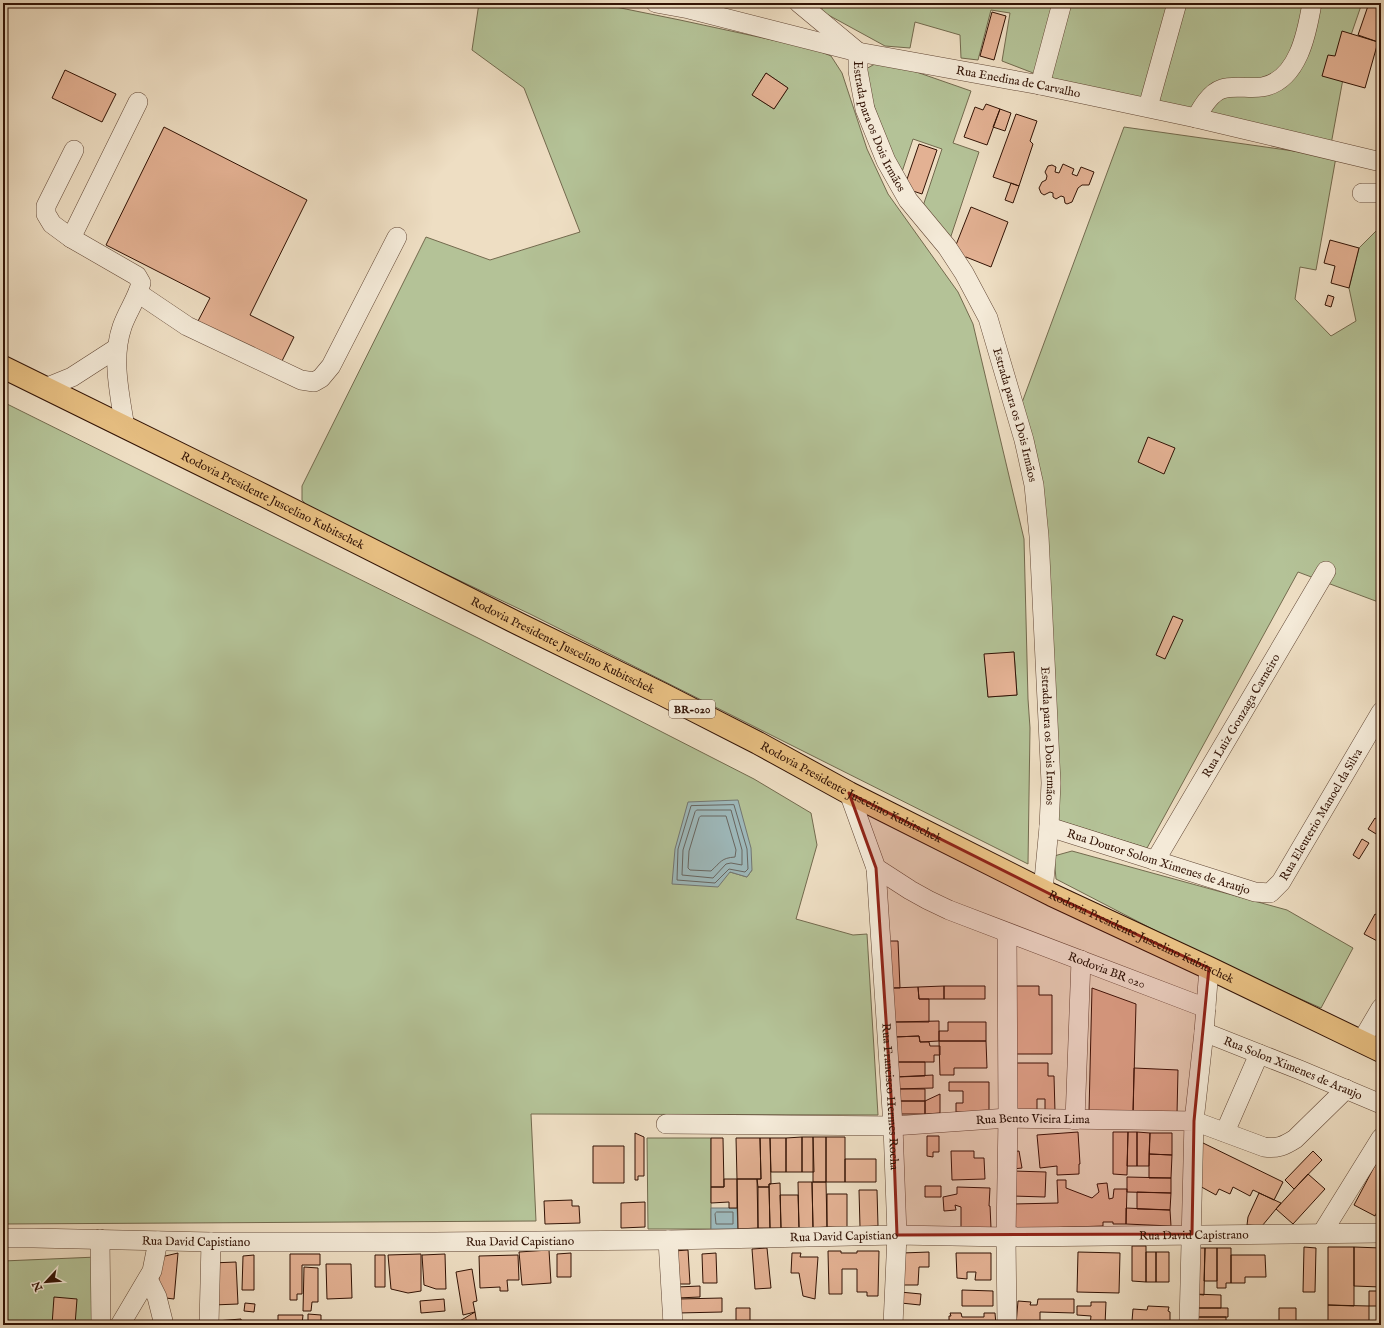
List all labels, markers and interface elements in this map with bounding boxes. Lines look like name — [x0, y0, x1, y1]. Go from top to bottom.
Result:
street label: Estrada para os Dois Irmãos — [850, 61, 909, 194]
street label: Rua Enedina de Carvalho — [955, 63, 1082, 101]
street label: Estrada para os Dois Irmãos — [989, 346, 1040, 483]
street label: Rodovia Presidente Juscelino Kubitschek — [178, 449, 367, 553]
street label: Rodovia Presidente Juscelino Kubitschek — [468, 594, 658, 697]
street label: Rua Luiz Gonzaga Carneiro — [1199, 651, 1284, 780]
street label: Estrada para os Dois Irmãos — [1037, 666, 1058, 805]
road number: BR-020 — [669, 700, 715, 718]
street label: Rodovia Presidente Juscelino Kubitschek — [758, 739, 945, 847]
street label: Rua Eleuterio Manoel da Silva — [1276, 745, 1366, 883]
street label: Rua Doutor Solom Ximenes de Araujo — [1065, 826, 1253, 898]
street label: Rodovia Presidente Juscelino Kubitschek — [1046, 887, 1237, 987]
street label: Rodovia BR 020 — [1066, 949, 1148, 992]
street label: Rua Francisco Hermes Rocha — [878, 1023, 902, 1171]
street label: Rua Solon Ximenes de Araujo — [1221, 1033, 1365, 1104]
street label: Rua Bento Vieira Lima — [975, 1111, 1091, 1128]
street label: Rua David Capistrano — [1139, 1227, 1249, 1244]
street label: Rua David Capistiano — [790, 1228, 899, 1245]
street label: Rua David Capistiano — [142, 1233, 251, 1251]
street label: Rua David Capistiano — [466, 1234, 575, 1250]
north arrow — [26, 1262, 66, 1302]
text: N — [29, 1278, 47, 1294]

